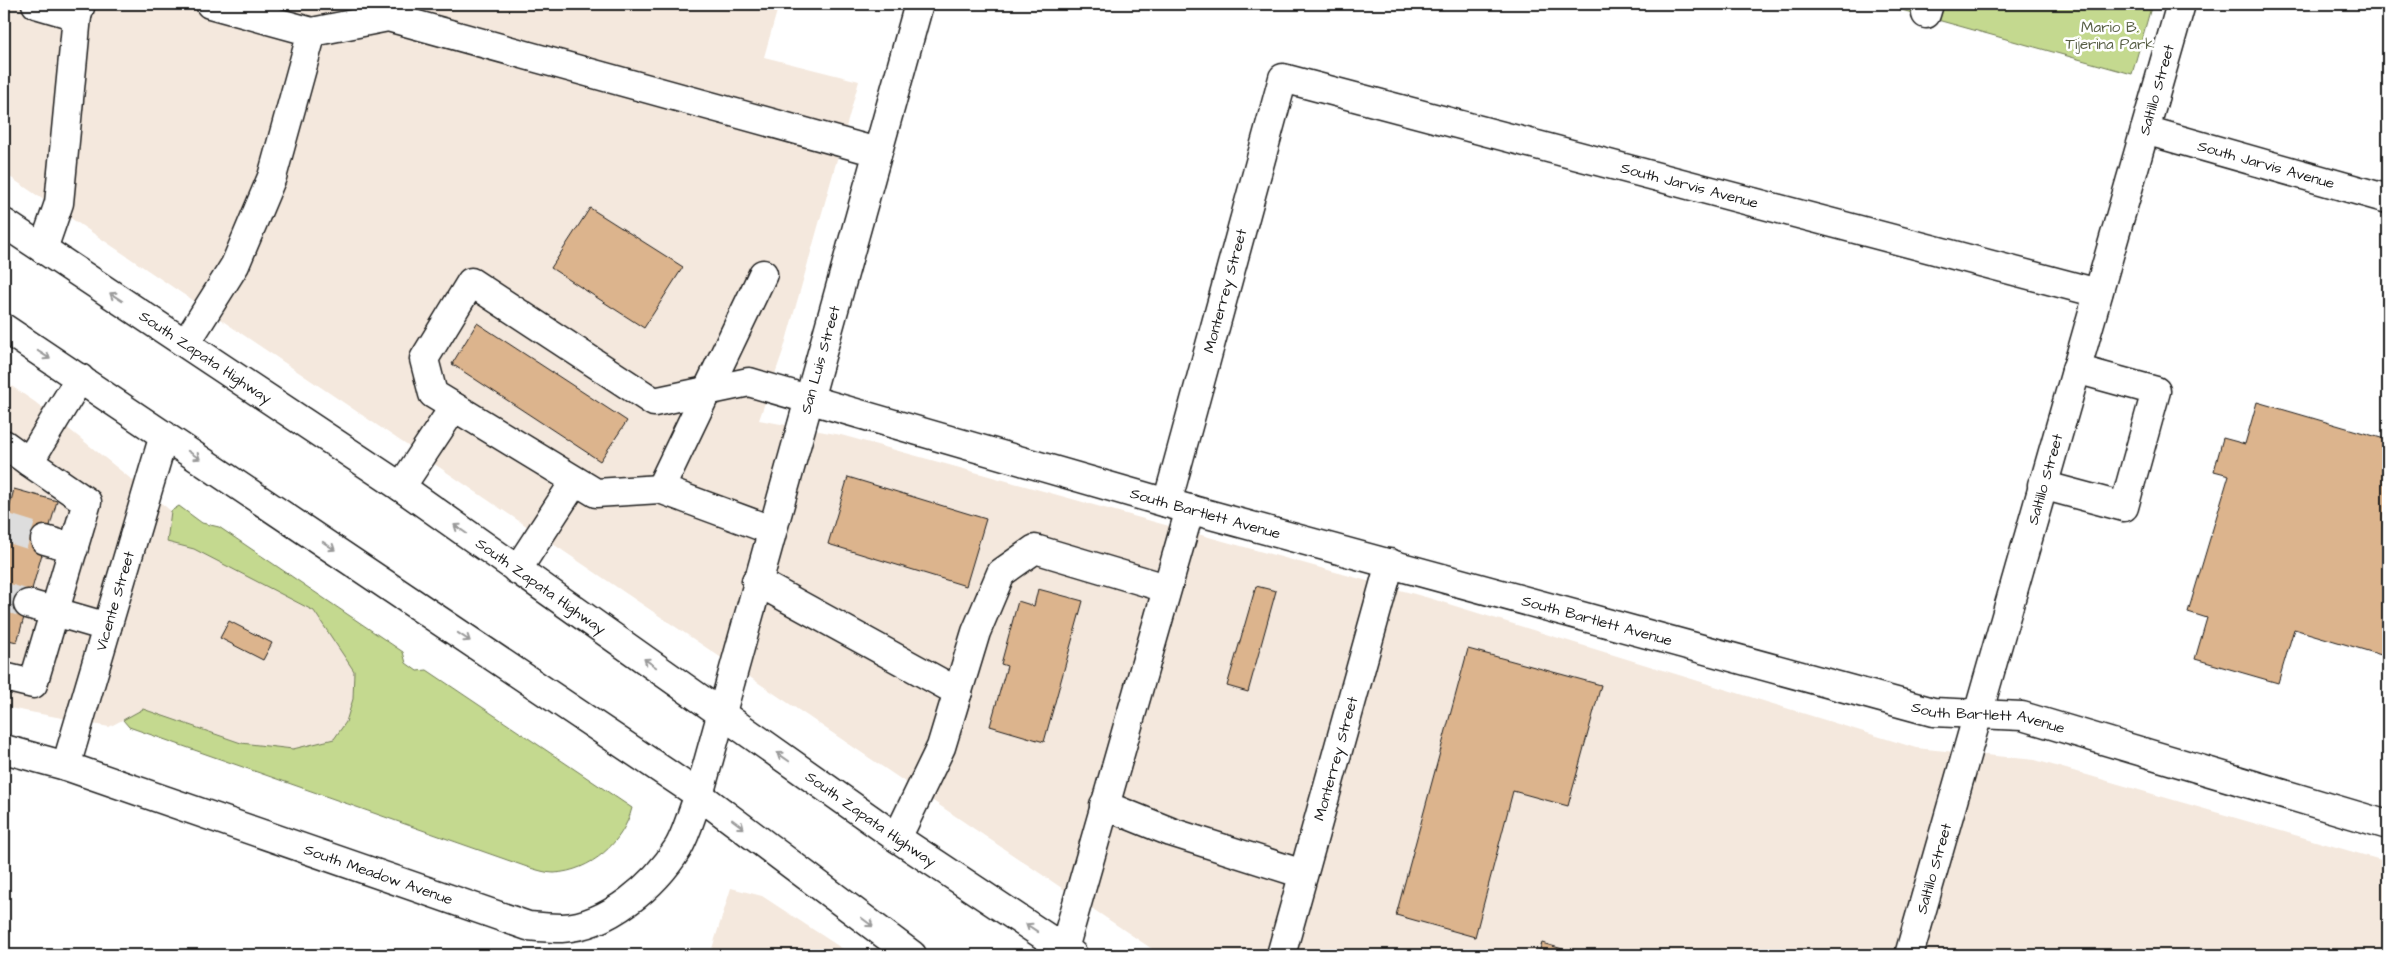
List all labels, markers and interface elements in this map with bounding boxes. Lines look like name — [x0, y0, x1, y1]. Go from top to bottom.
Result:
park label: Mario B. Tijerina Park — [2066, 17, 2154, 55]
street label: Saltillo Street — [2134, 42, 2179, 138]
street label: South Jarvis Avenue — [2195, 135, 2337, 194]
street label: South Jarvis Avenue — [1618, 157, 1761, 213]
street label: Monterrey Street — [1198, 226, 1252, 355]
one-way arrow — [109, 292, 123, 302]
street label: San Luis Street — [795, 303, 845, 416]
street label: South Zapata Highway — [135, 305, 276, 409]
one-way arrow — [37, 350, 51, 360]
street label: Saltillo Street — [2022, 431, 2068, 527]
one-way arrow — [187, 450, 201, 460]
street label: South Bartlett Avenue — [1128, 482, 1283, 544]
one-way arrow — [453, 524, 467, 534]
street label: South Zapata Highway — [471, 533, 610, 640]
one-way arrow — [322, 541, 336, 551]
street label: Vicente Street — [90, 549, 140, 654]
street label: South Bartlett Avenue — [1519, 590, 1675, 651]
one-way arrow — [456, 632, 470, 642]
one-way arrow — [643, 658, 657, 668]
street label: Monterrey Street — [1308, 694, 1363, 823]
street label: South Bartlett Avenue — [1909, 696, 2067, 739]
one-way arrow — [776, 752, 790, 762]
street label: South Zapata Highway — [801, 766, 940, 873]
one-way arrow — [731, 819, 745, 829]
street label: Saltillo Street — [1911, 821, 1957, 916]
street label: South Meadow Avenue — [301, 839, 456, 910]
one-way arrow — [860, 916, 873, 927]
one-way arrow — [1026, 923, 1040, 933]

